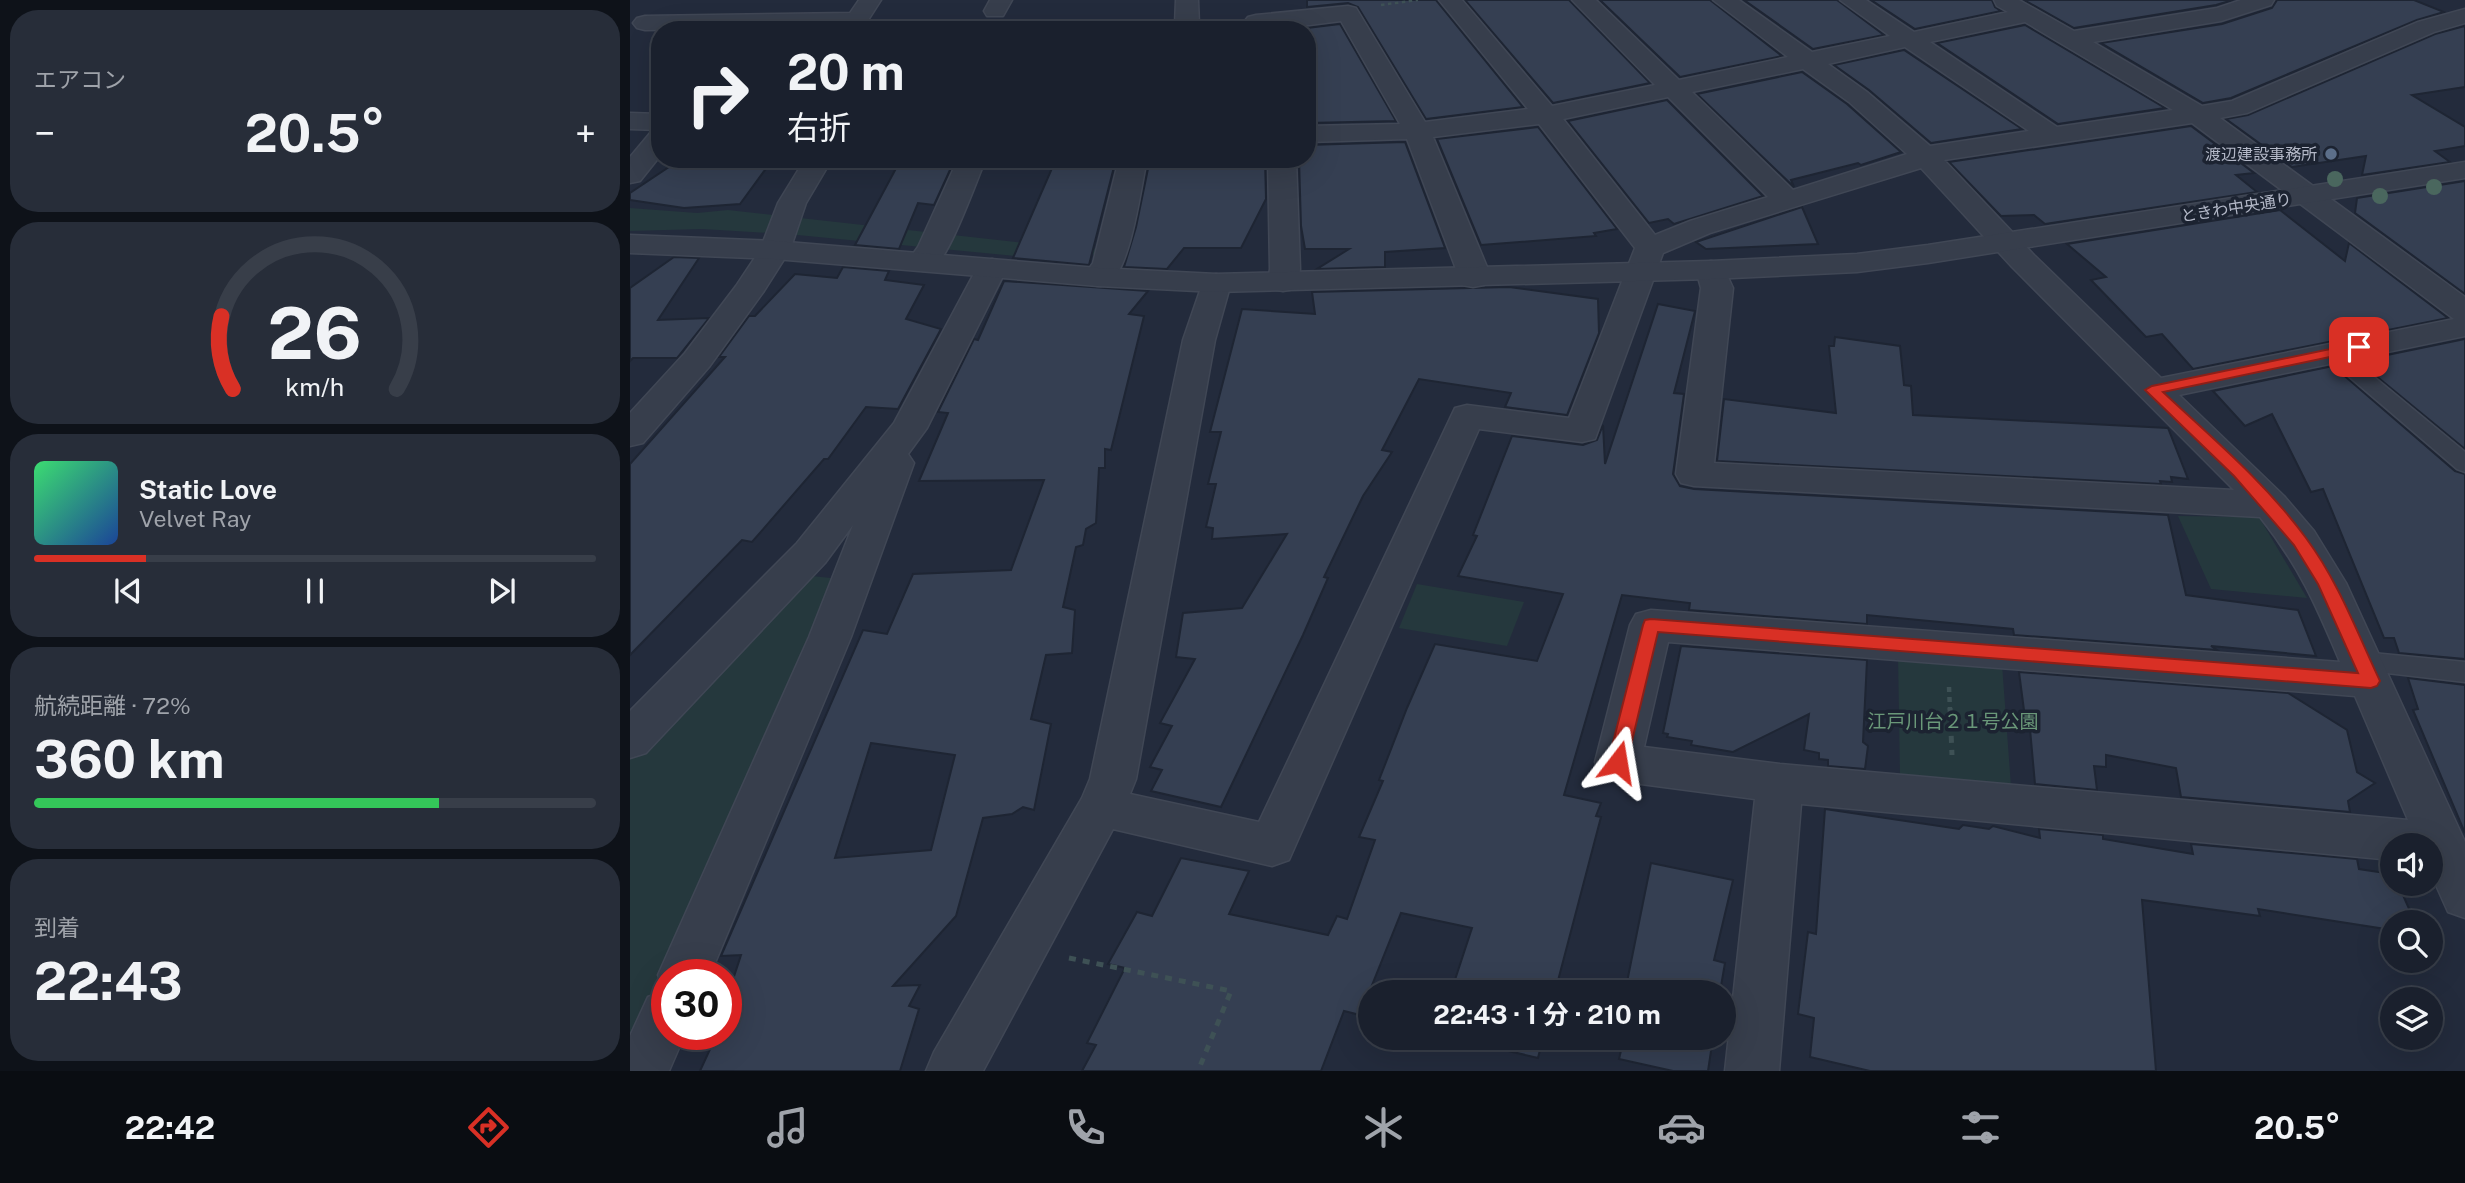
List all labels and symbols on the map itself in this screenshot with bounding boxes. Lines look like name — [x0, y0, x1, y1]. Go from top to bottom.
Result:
place label: 渡辺建設事務所 — [2205, 145, 2317, 164]
marker: 渡辺建設事務所 — [2323, 146, 2339, 162]
street label: ときわ中央通り — [2179, 189, 2293, 226]
pin — [2329, 317, 2389, 377]
park label: 江戸川台２１号公園 — [1867, 710, 2039, 732]
position arrow — [1581, 725, 1655, 799]
speed limit sign: 30 — [651, 959, 742, 1050]

